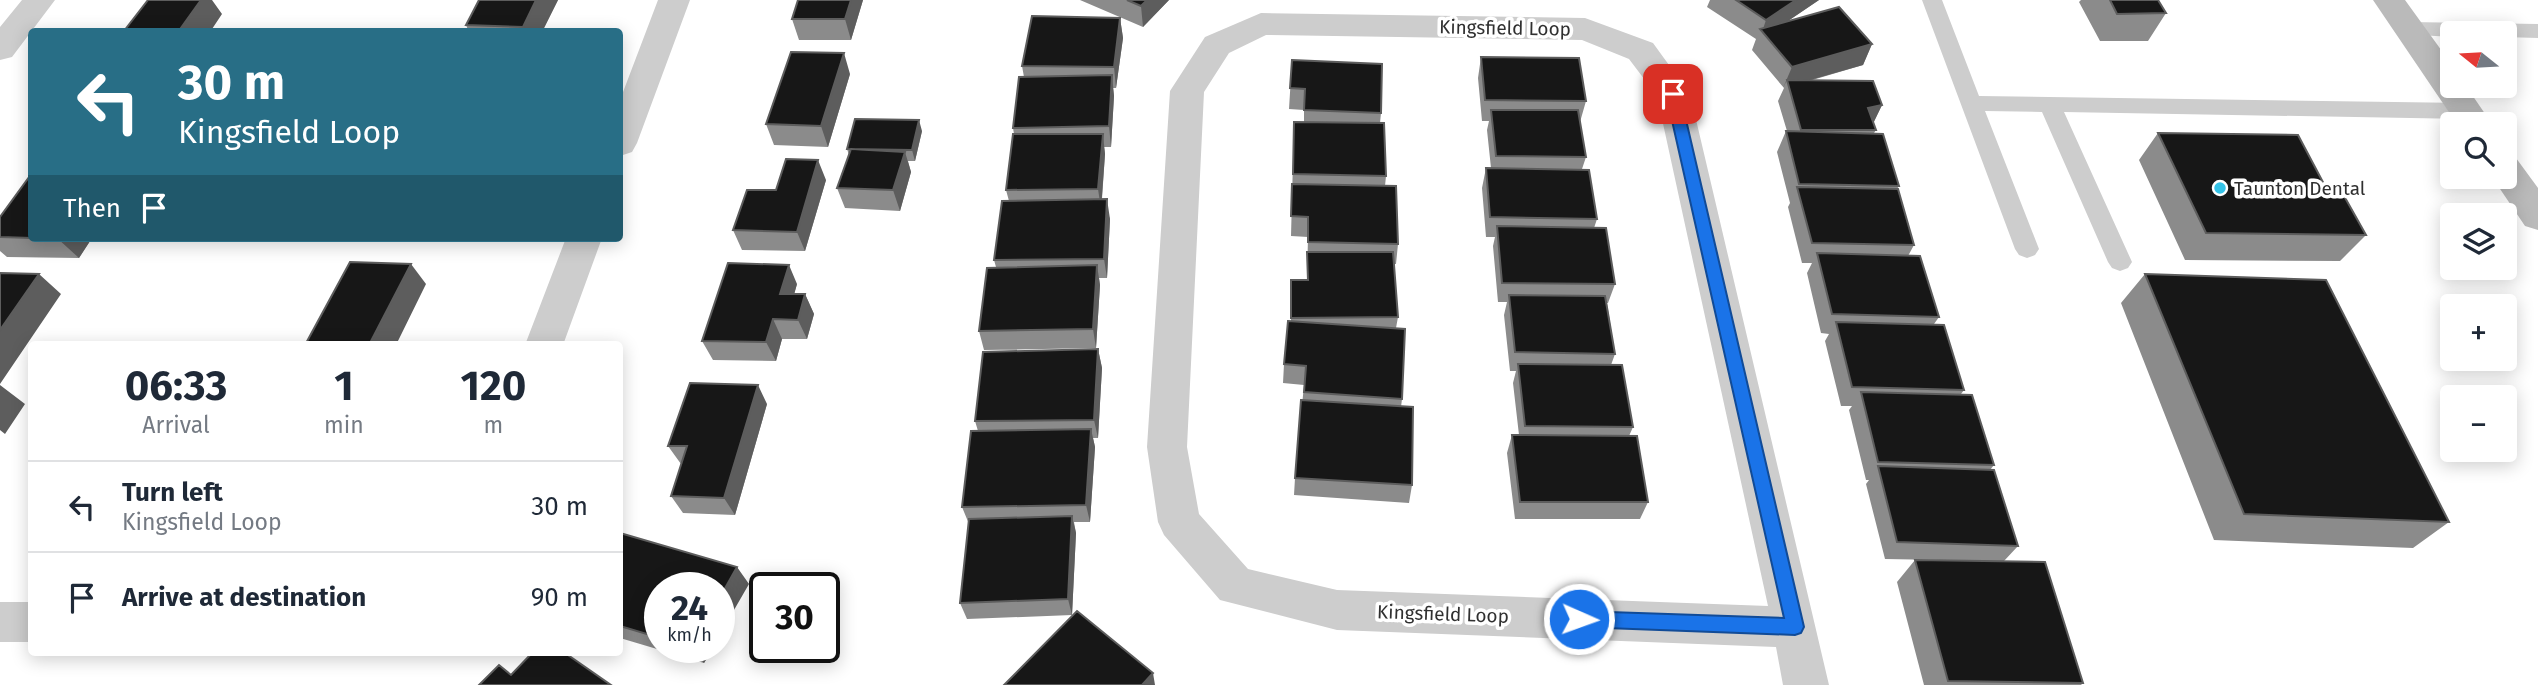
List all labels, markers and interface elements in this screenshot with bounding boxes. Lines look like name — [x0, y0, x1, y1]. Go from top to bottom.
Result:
street label: Kingsfield Loop — [1439, 15, 1571, 41]
north arrow — [2440, 21, 2516, 98]
map controls — [2440, 21, 2517, 462]
text: 30 m — [178, 53, 285, 112]
icon: left — [63, 56, 154, 147]
pin — [1643, 64, 1703, 124]
icon: arrive — [1654, 75, 1692, 113]
button: search — [2440, 112, 2517, 189]
text: Kingsfield Loop — [178, 113, 400, 151]
place label: Taunton Dental — [2234, 177, 2366, 200]
marker: Taunton Dental — [2212, 180, 2228, 196]
icon: arrive — [135, 189, 173, 227]
text: Then — [63, 193, 121, 224]
button: layers — [2440, 203, 2517, 280]
button: + — [2440, 294, 2517, 371]
text: 06:33 — [125, 361, 227, 411]
text: 1 — [334, 361, 354, 411]
text: 120 — [461, 361, 526, 411]
button: − — [2440, 385, 2517, 462]
text: Arrival — [142, 411, 210, 439]
text: min — [324, 411, 364, 439]
text: m — [484, 411, 503, 439]
text: Turn left — [122, 477, 223, 508]
icon: left — [63, 488, 101, 526]
text: 30 m — [531, 491, 588, 522]
text: Kingsfield Loop — [122, 508, 282, 536]
speed limit sign: 30 — [749, 572, 840, 663]
icon: arrive — [63, 579, 101, 617]
text: Arrive at destination — [122, 582, 366, 613]
text: 90 m — [531, 582, 588, 613]
position arrow — [1542, 582, 1616, 656]
text: 24 — [671, 587, 708, 629]
street label: Kingsfield Loop — [1377, 600, 1509, 628]
text: km/h — [667, 624, 712, 646]

